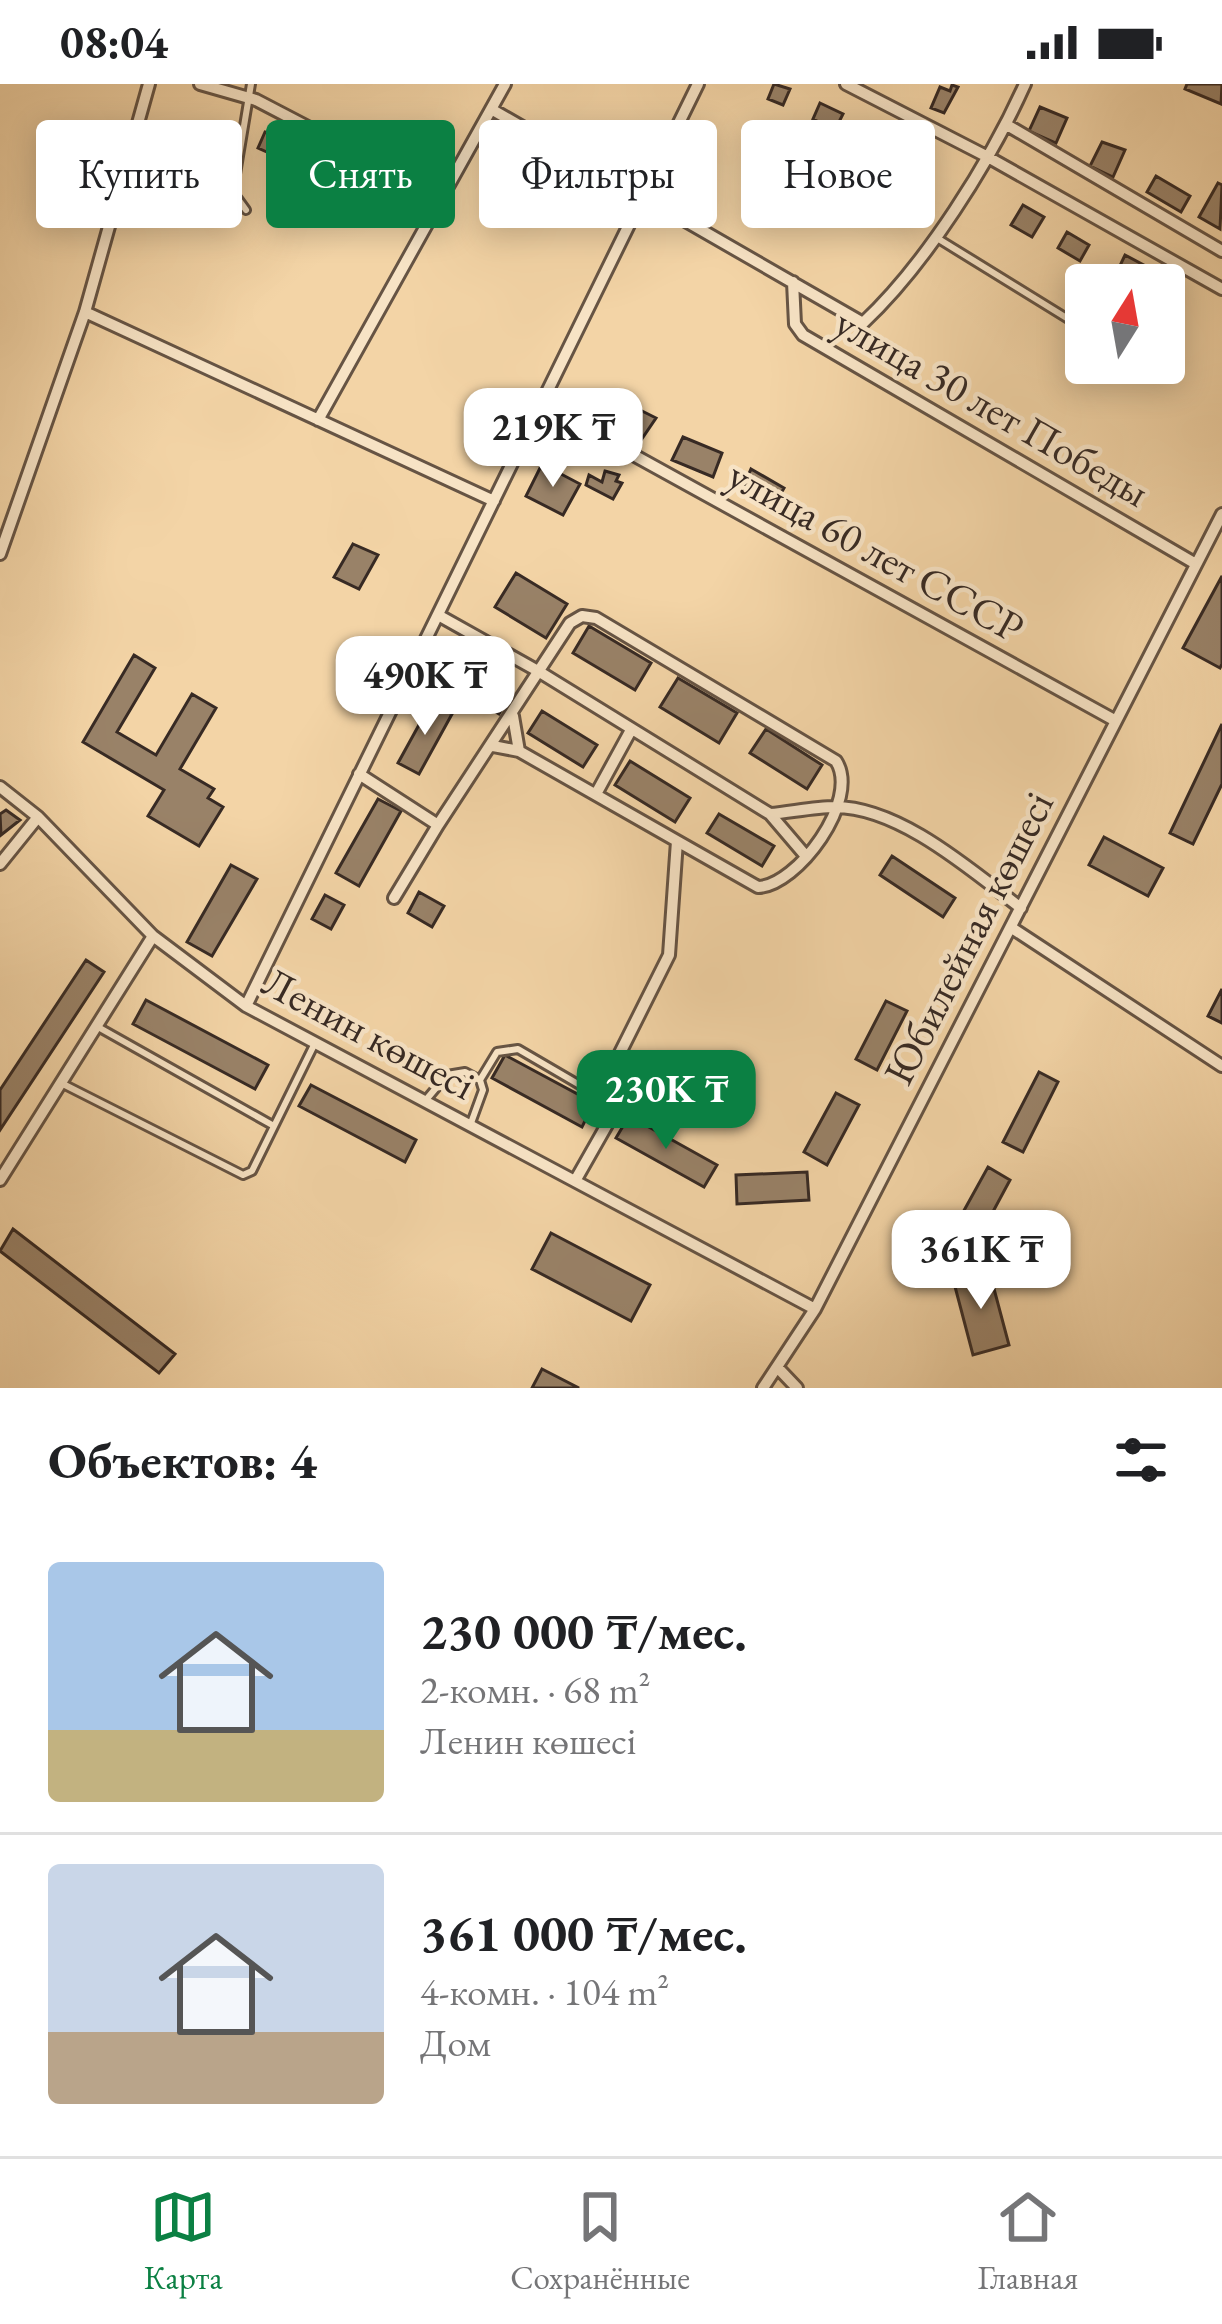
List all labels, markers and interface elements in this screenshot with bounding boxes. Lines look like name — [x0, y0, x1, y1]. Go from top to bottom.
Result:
text: 08:04 — [60, 13, 168, 71]
chip: Купить — [36, 120, 242, 228]
chip: Снять — [266, 120, 455, 228]
chip: Фильтры — [479, 120, 717, 228]
chip: Новое — [741, 120, 935, 228]
north arrow — [1065, 264, 1185, 384]
map controls — [1065, 264, 1185, 384]
street label: улица 30 лет Победы — [825, 295, 1159, 519]
pin: 219K ₸ — [455, 388, 651, 490]
text: 219K ₸ — [491, 401, 615, 452]
street label: улица 60 лет СССР — [718, 447, 1034, 655]
pin: 490K ₸ — [327, 636, 523, 738]
text: 490K ₸ — [363, 649, 487, 700]
street label: Юбилейная көшесі — [870, 782, 1066, 1094]
street label: Ленин көшесі — [253, 954, 485, 1112]
pin: 230K ₸ — [568, 1050, 764, 1152]
text: 230K ₸ — [604, 1063, 728, 1114]
pin: 361K ₸ — [883, 1210, 1079, 1312]
text: 361K ₸ — [919, 1223, 1043, 1274]
text: Объектов: 4 — [48, 1427, 317, 1493]
icon: filters — [1108, 1427, 1174, 1493]
text: 230 000 ₸/мес. — [420, 1598, 747, 1664]
icon: home — [144, 1610, 288, 1754]
text: 2-комн. · 68 m² — [420, 1664, 651, 1715]
text: Ленин көшесі — [420, 1715, 636, 1766]
text: 361 000 ₸/мес. — [420, 1900, 747, 1966]
icon: home — [144, 1912, 288, 2056]
text: 4-комн. · 104 m² — [420, 1966, 669, 2017]
text: Дом — [420, 2017, 491, 2068]
tab: Карта — [144, 2184, 223, 2299]
tab: Сохранённые — [510, 2184, 690, 2299]
tab: Главная — [978, 2184, 1078, 2299]

